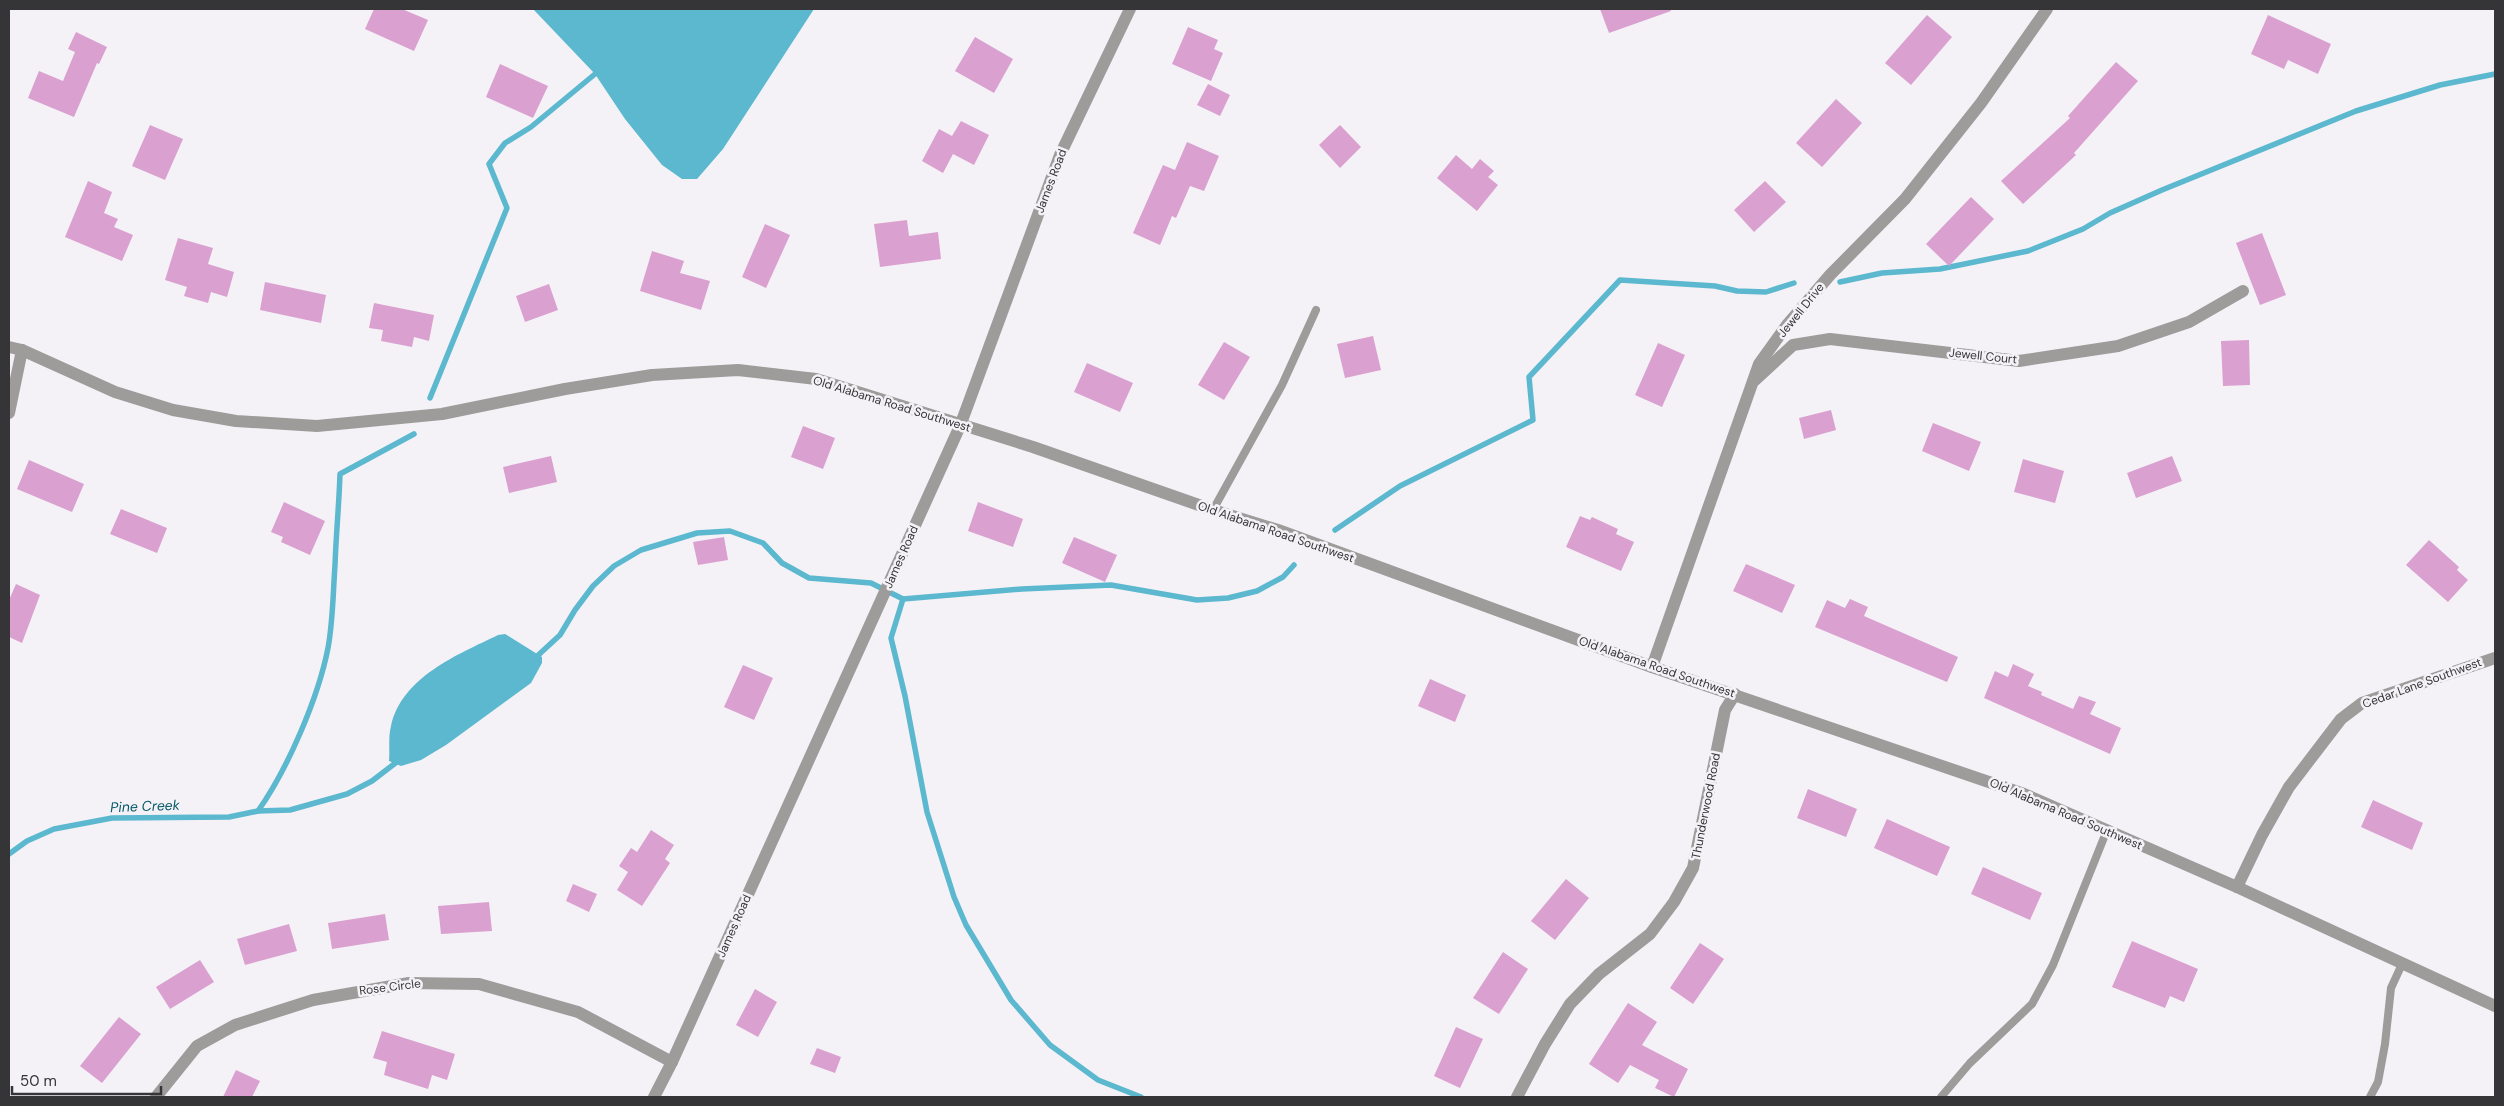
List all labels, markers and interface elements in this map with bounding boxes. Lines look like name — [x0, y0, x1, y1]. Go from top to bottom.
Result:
street label: James Road — [1031, 147, 1071, 215]
street label: Jewell Drive — [1774, 279, 1828, 340]
street label: Jewell Court — [1948, 344, 2018, 368]
street label: Old Alabama Road Southwest — [811, 372, 973, 436]
street label: Old Alabama Road Southwest — [1196, 498, 1357, 566]
street label: James Road — [880, 523, 922, 591]
street label: Old Alabama Road Southwest — [1577, 633, 1738, 701]
street label: Cedar Lane Southwest — [2360, 654, 2484, 712]
street label: Thunderwood Road — [1688, 751, 1724, 861]
street label: Old Alabama Road Southwest — [1987, 775, 2145, 854]
water label: Pine Creek — [110, 796, 181, 816]
street label: James Road — [713, 892, 755, 960]
street label: Rose Circle — [358, 975, 422, 999]
scale bar — [12, 1064, 161, 1096]
text: 50 m — [20, 1071, 57, 1091]

